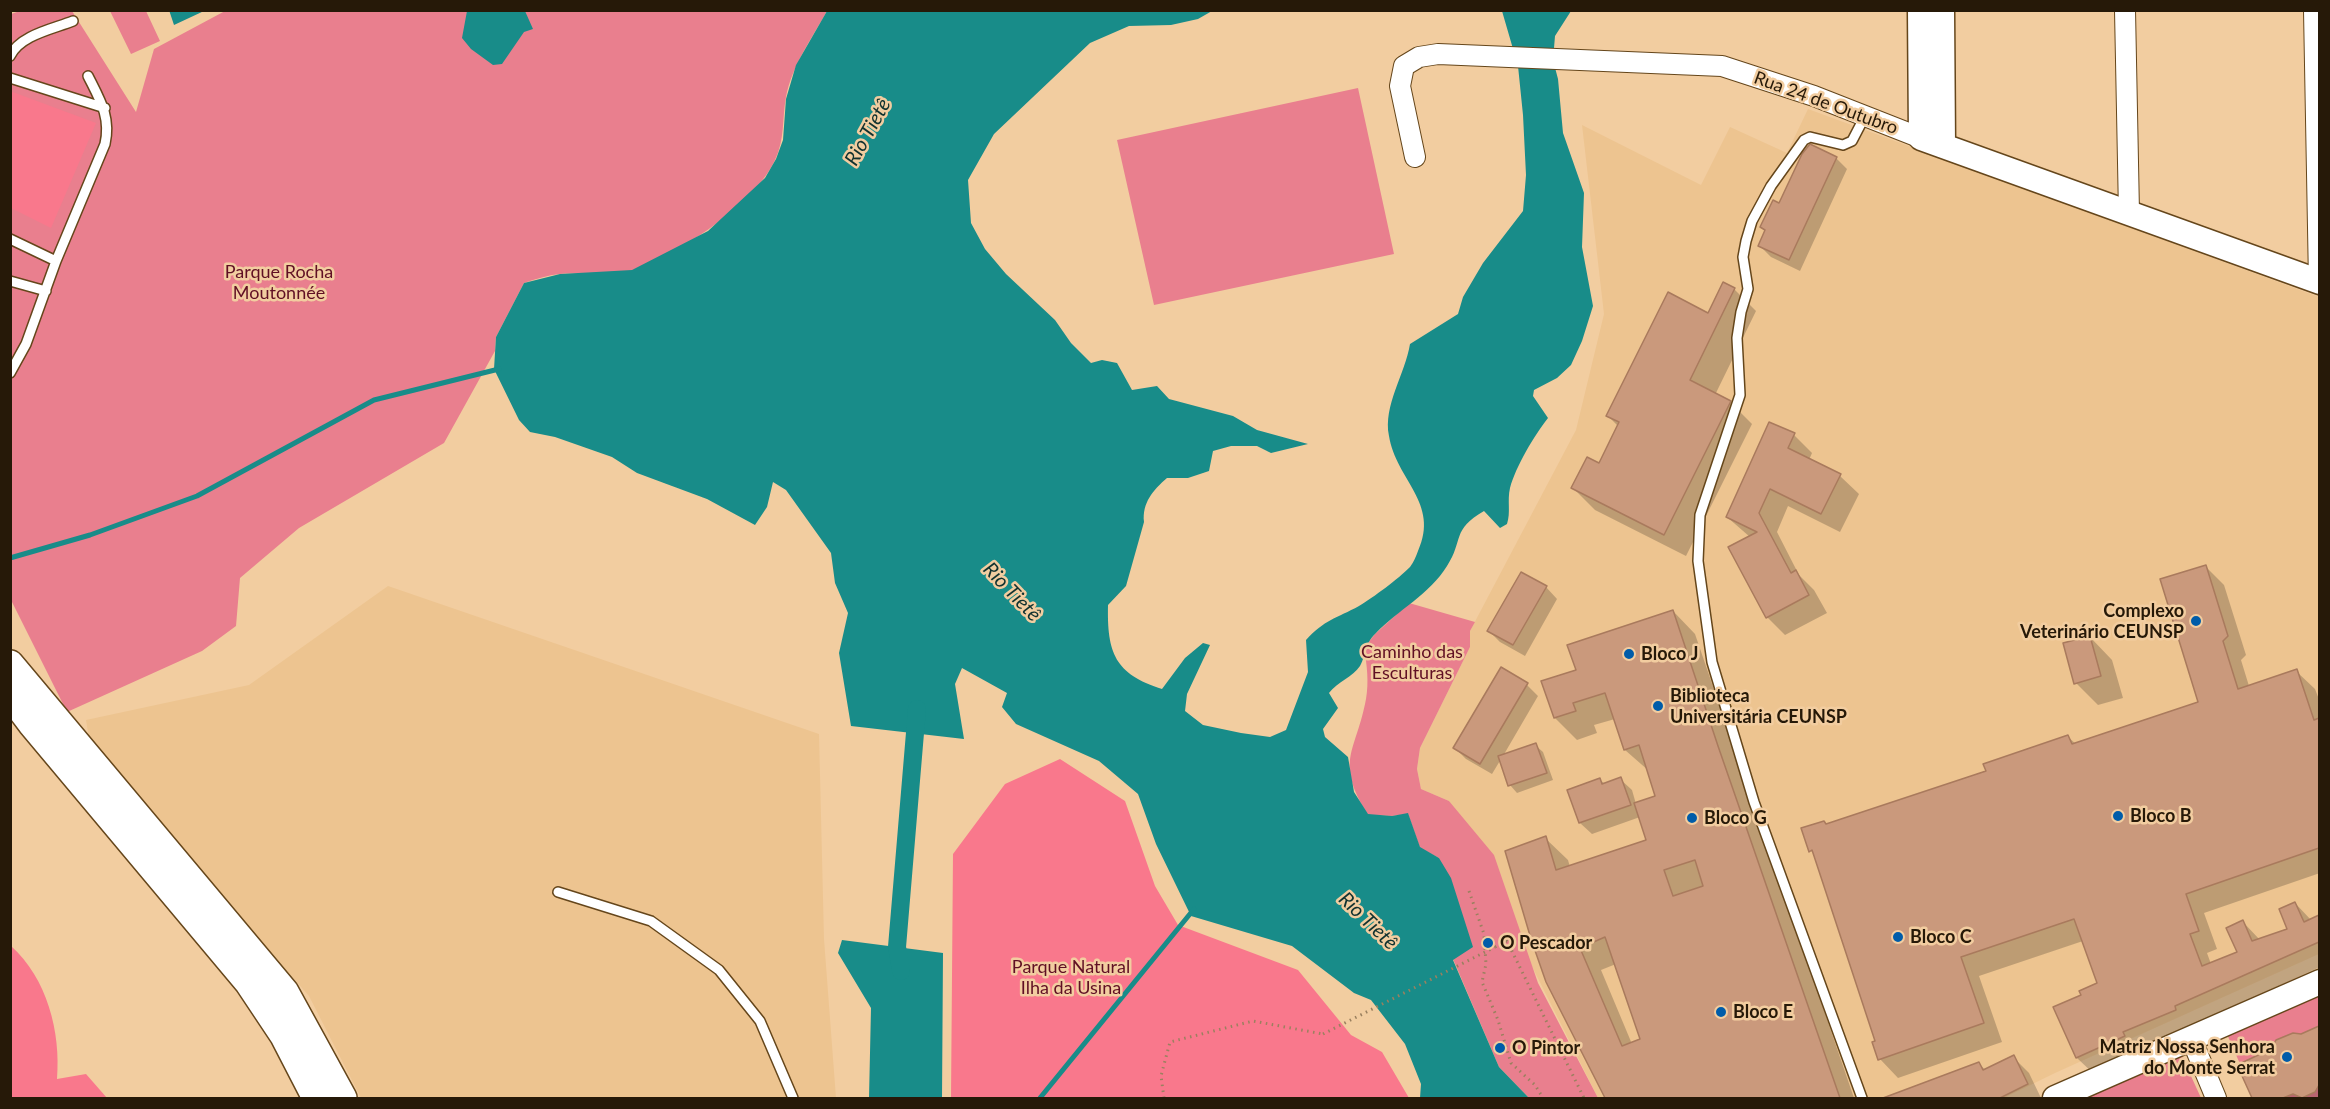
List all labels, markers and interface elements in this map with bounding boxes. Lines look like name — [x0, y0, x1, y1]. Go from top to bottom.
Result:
street label: Rua 24 de Outubro — [1751, 67, 1901, 139]
water label: Rio Tietê — [840, 94, 896, 170]
park label: Parque Rocha Moutonnée — [225, 261, 333, 304]
water label: Rio Tietê — [978, 558, 1046, 626]
place label: Complexo Veterinário CEUNSP — [2020, 600, 2184, 642]
marker: Complexo Veterinário CEUNSP — [2189, 614, 2203, 628]
park label: Caminho das Esculturas — [1361, 641, 1463, 684]
place label: Bloco J — [1641, 643, 1698, 665]
marker: Bloco J — [1622, 647, 1636, 661]
place label: Biblioteca Universitária CEUNSP — [1670, 685, 1847, 728]
marker: Biblioteca Universitária CEUNSP — [1651, 699, 1665, 713]
place label: Bloco B — [2130, 805, 2192, 827]
place label: Bloco G — [1704, 807, 1767, 829]
marker: Bloco B — [2111, 809, 2125, 823]
marker: Bloco G — [1685, 811, 1699, 825]
water label: Rio Tietê — [1334, 887, 1402, 955]
place label: Bloco C — [1910, 926, 1972, 948]
marker: Bloco C — [1891, 930, 1905, 944]
place label: O Pescador — [1500, 932, 1592, 954]
marker: O Pescador — [1481, 936, 1495, 950]
park label: Parque Natural Ilha da Usina — [1012, 956, 1130, 998]
place label: Bloco E — [1733, 1001, 1793, 1023]
marker: Bloco E — [1714, 1005, 1728, 1019]
place label: Matriz Nossa Senhora do Monte Serrat — [2099, 1036, 2275, 1078]
place label: O Pintor — [1512, 1037, 1580, 1059]
marker: O Pintor — [1493, 1041, 1507, 1055]
marker: Matriz Nossa Senhora do Monte Serrat — [2280, 1050, 2294, 1064]

